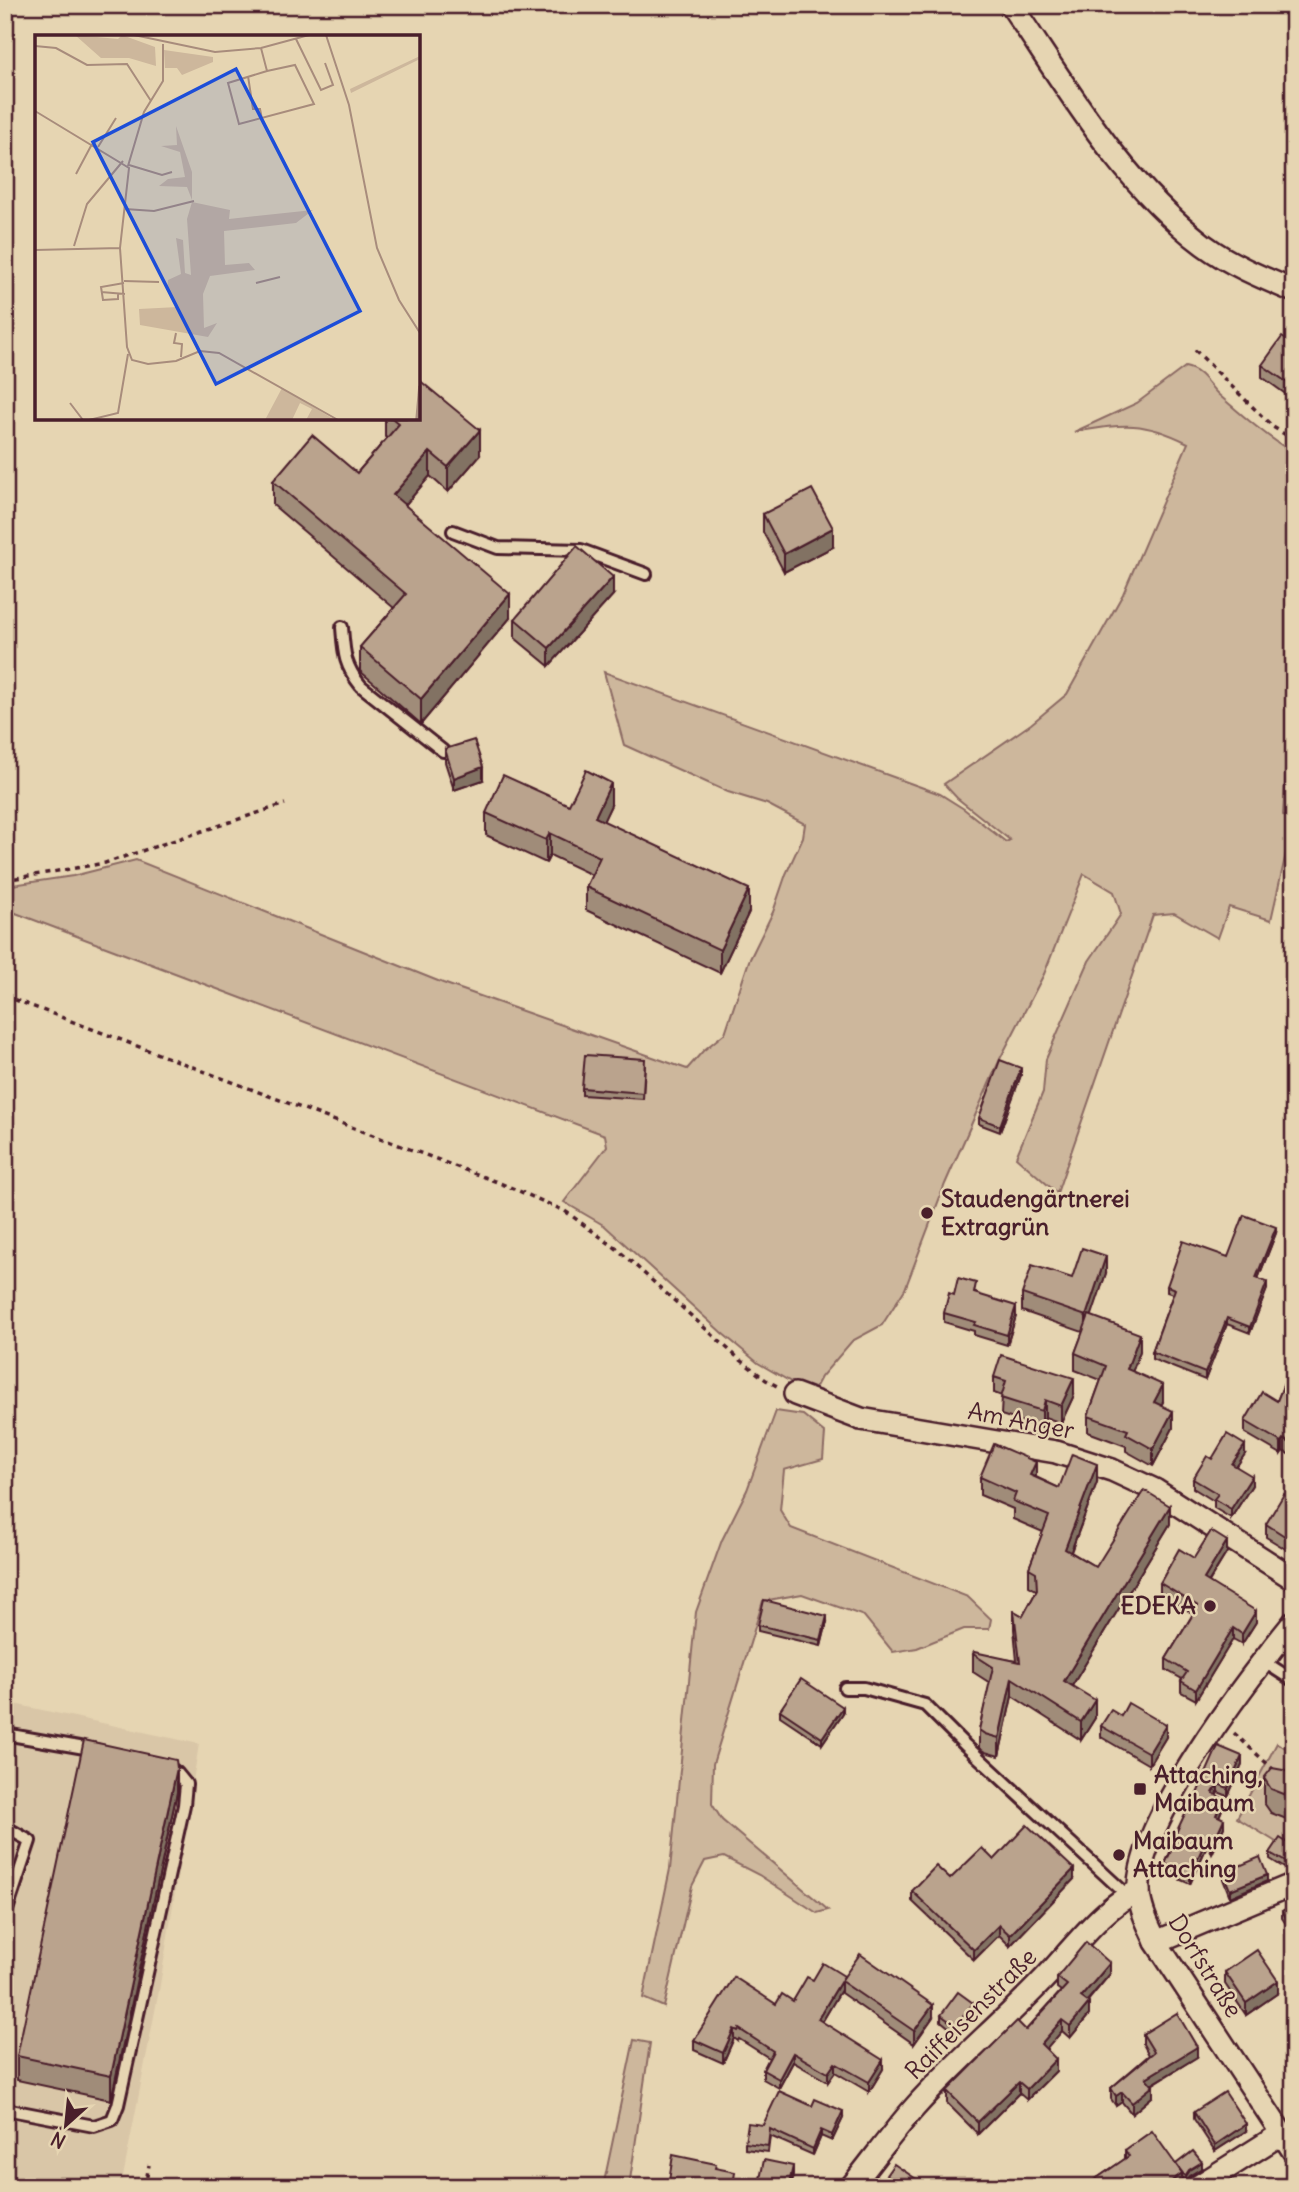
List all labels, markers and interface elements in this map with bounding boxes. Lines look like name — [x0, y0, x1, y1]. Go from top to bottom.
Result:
inset map — [35, 35, 420, 420]
place label: Staudengärtnerei Extragrün — [941, 1183, 1130, 1241]
marker: Staudengärtnerei Extragrün — [919, 1205, 935, 1221]
street label: Am Anger — [966, 1395, 1077, 1445]
place label: EDEKA — [1121, 1590, 1196, 1620]
marker: EDEKA — [1202, 1598, 1218, 1614]
place label: Attaching, Maibaum — [1154, 1759, 1263, 1817]
marker: Attaching, Maibaum — [1132, 1781, 1148, 1797]
place label: Maibaum Attaching — [1133, 1825, 1237, 1883]
marker: Maibaum Attaching — [1111, 1847, 1127, 1863]
street label: Dorfstraße — [1162, 1908, 1249, 2023]
street label: Raiffeisenstraße — [898, 1941, 1042, 2085]
north arrow — [32, 2090, 102, 2160]
text: N — [47, 2126, 70, 2154]

